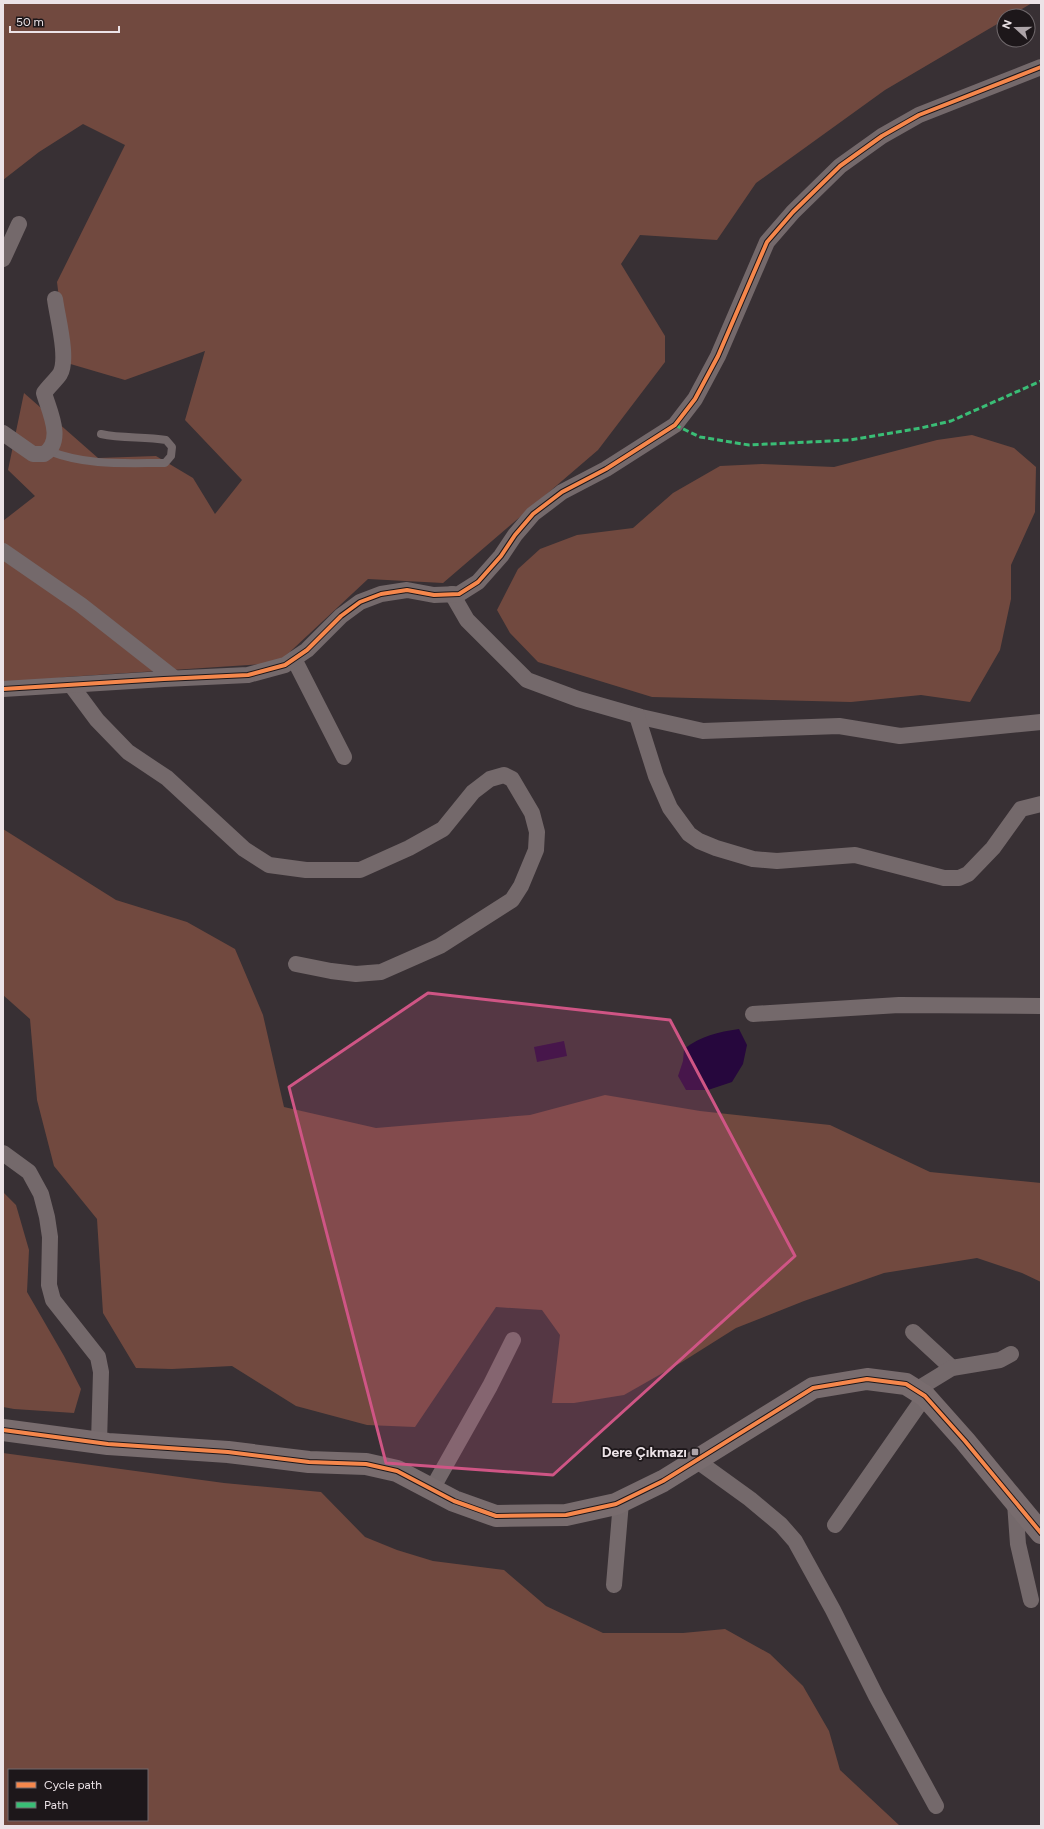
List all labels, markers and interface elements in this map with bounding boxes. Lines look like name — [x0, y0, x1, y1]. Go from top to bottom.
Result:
scale bar — [10, 8, 119, 34]
north arrow — [996, 8, 1036, 48]
text: 50 m — [16, 15, 44, 29]
text: N — [1000, 18, 1015, 31]
place label: Dere Çıkmazı — [602, 1444, 687, 1461]
marker: Dere Çıkmazı — [690, 1447, 700, 1457]
legend — [8, 1769, 148, 1821]
text: Cycle path — [44, 1778, 102, 1792]
text: Path — [44, 1798, 68, 1812]

